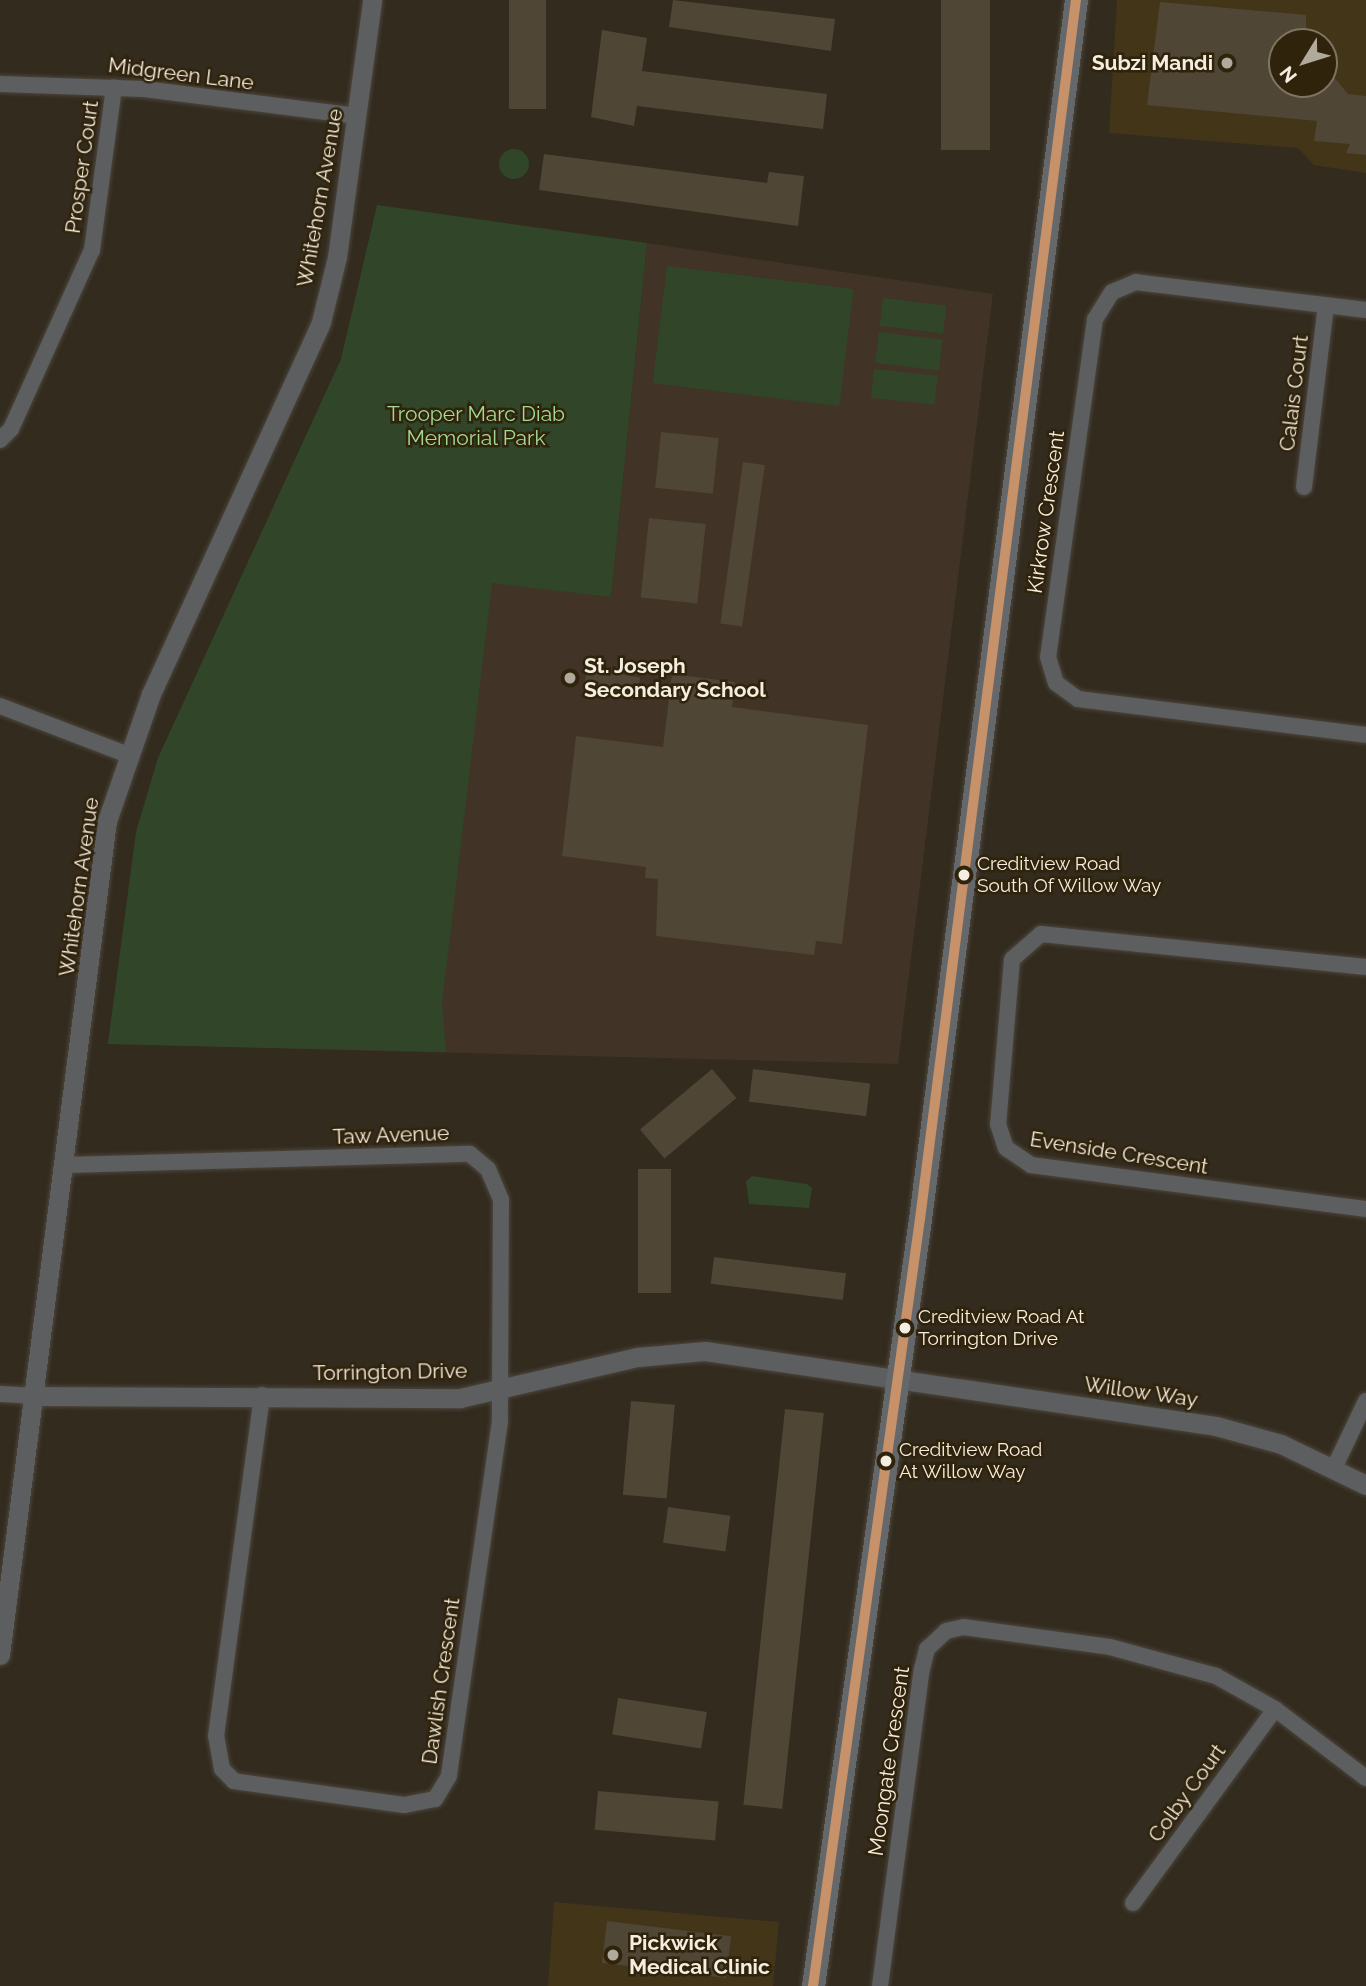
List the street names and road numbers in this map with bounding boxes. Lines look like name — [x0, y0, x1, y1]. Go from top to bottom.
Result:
street label: Midgreen Lane — [107, 53, 255, 95]
street label: Prosper Court — [60, 99, 104, 235]
street label: Whitehorn Avenue — [292, 107, 348, 289]
street label: Calais Court — [1274, 333, 1314, 453]
street label: Kirkrow Crescent — [1022, 429, 1070, 595]
street label: Whitehorn Avenue — [54, 795, 104, 979]
street label: Taw Avenue — [332, 1120, 450, 1150]
street label: Evenside Crescent — [1028, 1126, 1210, 1180]
street label: Torrington Drive — [313, 1358, 467, 1386]
street label: Willow Way — [1082, 1371, 1200, 1413]
street label: Dawlish Crescent — [417, 1596, 465, 1766]
street label: Moongate Crescent — [863, 1665, 915, 1857]
street label: Colby Court — [1143, 1739, 1231, 1847]

